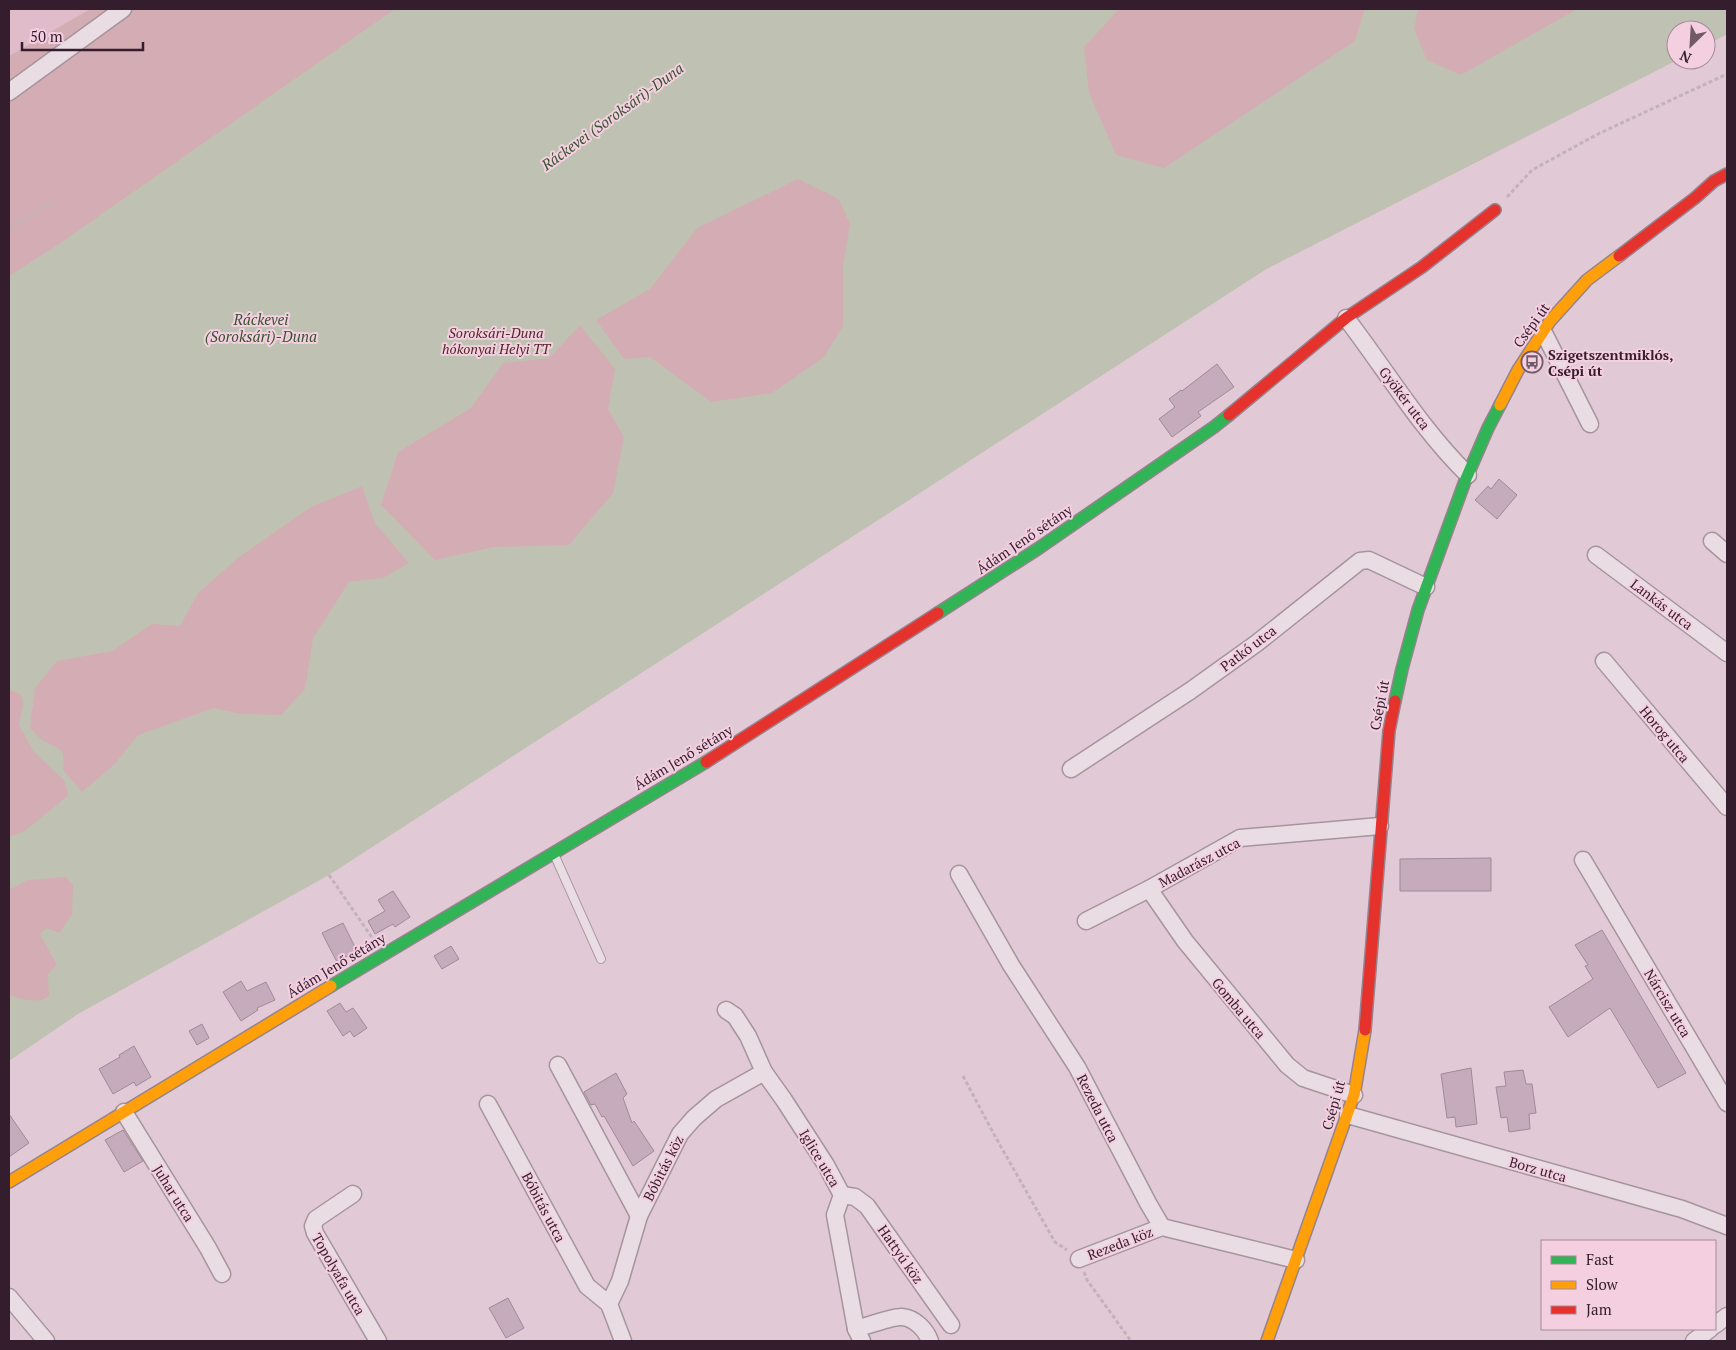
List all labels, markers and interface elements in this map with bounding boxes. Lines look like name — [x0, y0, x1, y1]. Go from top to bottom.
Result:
scale bar — [22, 20, 144, 52]
north arrow — [1666, 20, 1716, 70]
text: 50 m — [30, 26, 63, 46]
text: N — [1676, 46, 1694, 68]
water label: Ráckevei (Soroksári)-Duna — [536, 58, 687, 175]
street label: Csépi út — [1508, 298, 1554, 351]
water label: Ráckevei (Soroksári)-Duna — [205, 309, 317, 346]
park label: Soroksári-Duna hókonyai Helyi TT — [442, 323, 552, 358]
place label: Szigetszentmiklós, Csépi út — [1548, 345, 1673, 380]
bus stop icon: Szigetszentmiklós, Csépi út — [1520, 350, 1544, 374]
street label: Gyökér utca — [1375, 363, 1435, 433]
street label: Ádám Jenő sétány — [972, 499, 1076, 578]
street label: Lankás utca — [1627, 574, 1697, 634]
street label: Patkó utca — [1216, 621, 1280, 675]
street label: Csépi út — [1365, 677, 1393, 732]
street label: Horog utca — [1636, 702, 1694, 766]
street label: Ádám Jenő sétány — [630, 720, 737, 794]
street label: Madarász utca — [1155, 833, 1243, 891]
street label: Ádám Jenő sétány — [283, 928, 390, 1002]
street label: Nárcisz utca — [1640, 965, 1696, 1041]
street label: Gomba utca — [1208, 973, 1270, 1043]
street label: Rezeda utca — [1073, 1071, 1123, 1145]
street label: Csépi út — [1317, 1077, 1349, 1132]
street label: Iglice utca — [795, 1126, 845, 1190]
street label: Bóbitás köz — [638, 1132, 688, 1204]
street label: Borz utca — [1507, 1152, 1569, 1186]
street label: Juhar utca — [149, 1161, 199, 1225]
street label: Bóbitás utca — [518, 1169, 570, 1245]
street label: Hattyú köz — [874, 1221, 928, 1287]
street label: Rezeda köz — [1084, 1222, 1156, 1264]
street label: Topolyafa utca — [308, 1230, 370, 1318]
legend — [1541, 1240, 1716, 1330]
text: Fast — [1586, 1249, 1614, 1269]
text: Slow — [1586, 1274, 1619, 1294]
text: Jam — [1586, 1299, 1612, 1319]

